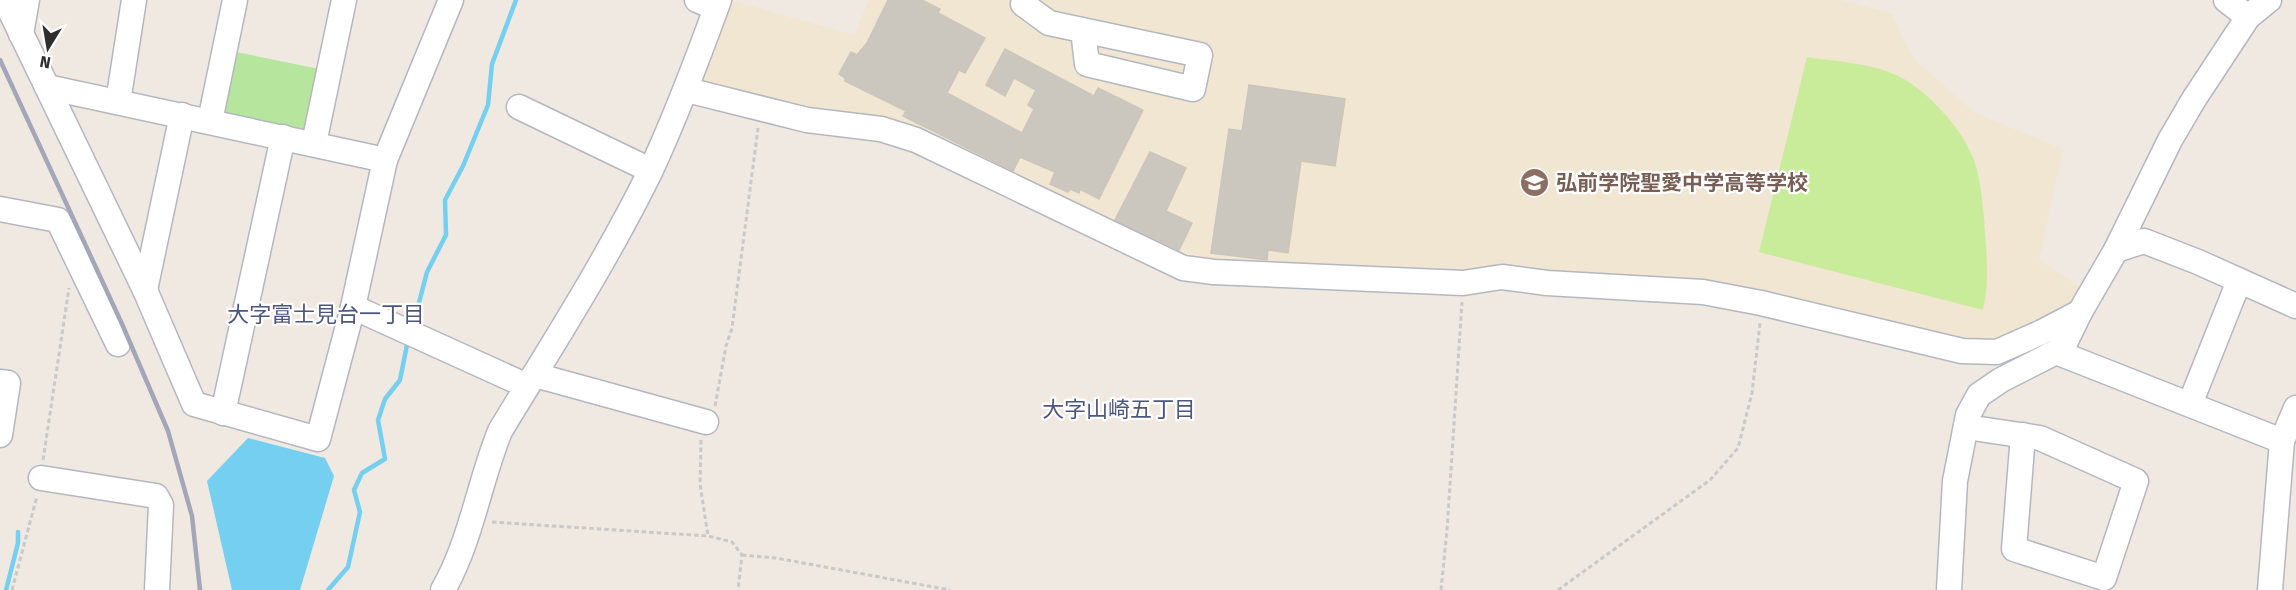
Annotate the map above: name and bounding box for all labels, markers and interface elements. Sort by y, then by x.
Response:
north arrow [18,18,78,78]
text: N [38,52,52,73]
school or university icon: 弘前学院聖愛中学高等学校 [1519,167,1551,199]
place label: 弘前学院聖愛中学高等学校 [1556,170,1808,196]
district label: 大字富士見台一丁目 [227,301,425,328]
district label: 大字山崎五丁目 [1042,396,1196,423]

